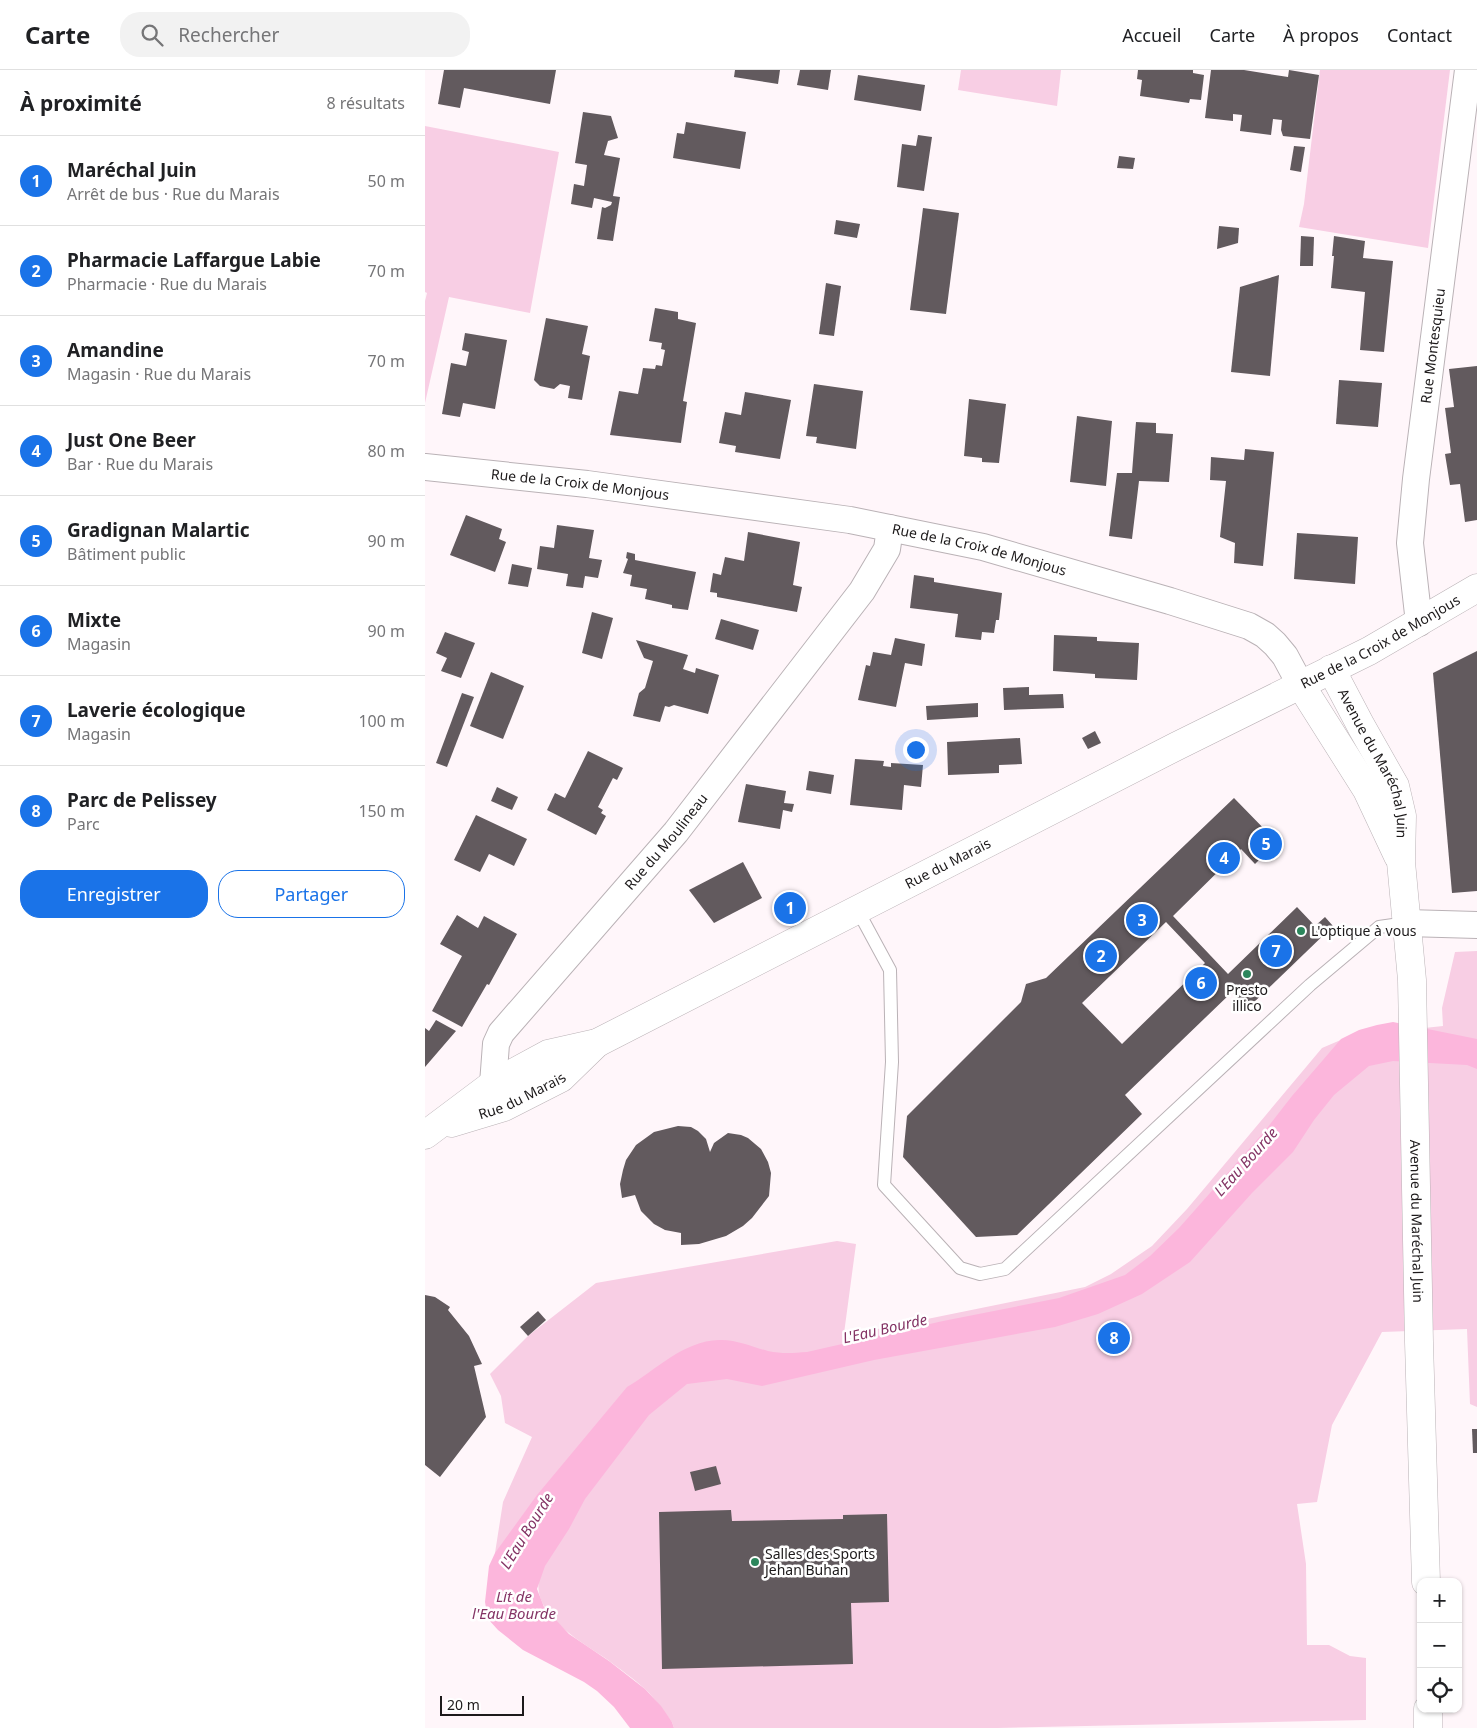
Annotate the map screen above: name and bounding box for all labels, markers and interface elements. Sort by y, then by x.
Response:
search box [120,12,470,57]
text: Carte [25,18,90,51]
icon: search [138,21,166,49]
text: Rechercher [178,22,279,48]
text: Accueil [1122,23,1182,47]
text: Carte [1210,23,1255,47]
text: À propos [1283,23,1359,47]
text: Contact [1387,23,1452,47]
text: À proximité [20,89,142,117]
text: 8 résultats [327,92,405,114]
text: Maréchal Juin [67,157,197,183]
text: 1 [31,170,41,192]
text: 50 m [368,170,405,192]
text: Arrêt de bus · Rue du Marais [67,183,280,205]
text: Pharmacie Laffargue Labie [67,247,321,273]
text: 2 [31,260,41,282]
text: 70 m [368,260,405,282]
text: Pharmacie · Rue du Marais [67,273,267,295]
street label: Rue Montesquieu [1416,287,1449,404]
text: Amandine [67,337,164,363]
text: 3 [31,350,41,372]
text: 70 m [368,350,405,372]
text: Magasin · Rue du Marais [67,363,251,385]
text: Just One Beer [67,427,196,453]
text: 4 [31,440,41,462]
text: 80 m [368,440,405,462]
text: Bar · Rue du Marais [67,453,213,475]
street label: Rue de la Croix de Monjous [490,464,671,504]
text: Gradignan Malartic [67,517,250,543]
street label: Rue de la Croix de Monjous [890,519,1069,580]
text: 5 [31,530,41,552]
text: 90 m [368,530,405,552]
text: Bâtiment public [67,543,186,565]
street label: Rue de la Croix de Monjous [1297,590,1464,692]
text: Mixte [67,607,121,633]
text: 6 [31,620,41,642]
text: 90 m [368,620,405,642]
text: Magasin [67,633,131,655]
street label: Avenue du Maréchal Juin [1334,685,1412,839]
text: Laverie écologique [67,697,246,723]
text: 7 [31,710,41,732]
text: 100 m [358,710,405,732]
text: Magasin [67,723,131,745]
your location [903,737,929,763]
text: Parc de Pelissey [67,787,217,813]
street label: Rue du Moulineau [620,789,711,894]
text: 8 [31,800,41,822]
text: 150 m [358,800,405,822]
text: Parc [67,813,100,835]
pin: 5 [1250,825,1282,863]
street label: Rue du Marais [901,833,994,893]
pin: 4 [1208,839,1240,877]
button: Enregistrer [20,870,208,918]
button: Partager [218,870,405,918]
pin: 1 [774,889,806,927]
pin: 3 [1126,901,1158,939]
place label: L'optique à vous [1311,921,1417,940]
marker: L'optique à vous [1295,925,1307,937]
pin: 7 [1260,932,1292,970]
pin: 2 [1085,937,1117,975]
pin: 6 [1185,964,1217,1002]
marker: Presto illico [1241,968,1253,980]
place label: Presto illico [1226,980,1268,1015]
street label: Rue du Marais [476,1068,570,1123]
water label: L'Eau Bourde [1209,1122,1282,1200]
street label: Avenue du Maréchal Juin [1406,1140,1428,1303]
water label: L'Eau Bourde [841,1308,929,1347]
pin: 8 [1098,1319,1130,1357]
water label: L'Eau Bourde [495,1488,558,1572]
place label: Salles des Sports Jehan Buhan [763,1544,875,1579]
marker: Salles des Sports Jehan Buhan [749,1556,761,1568]
map controls [1417,1578,1462,1713]
button: + [1417,1578,1462,1623]
water label: Lit de l'Eau Bourde [472,1586,556,1623]
button: − [1417,1623,1462,1668]
button: locate [1417,1668,1462,1713]
scale bar [440,1693,524,1716]
text: 20 m [447,1695,480,1714]

